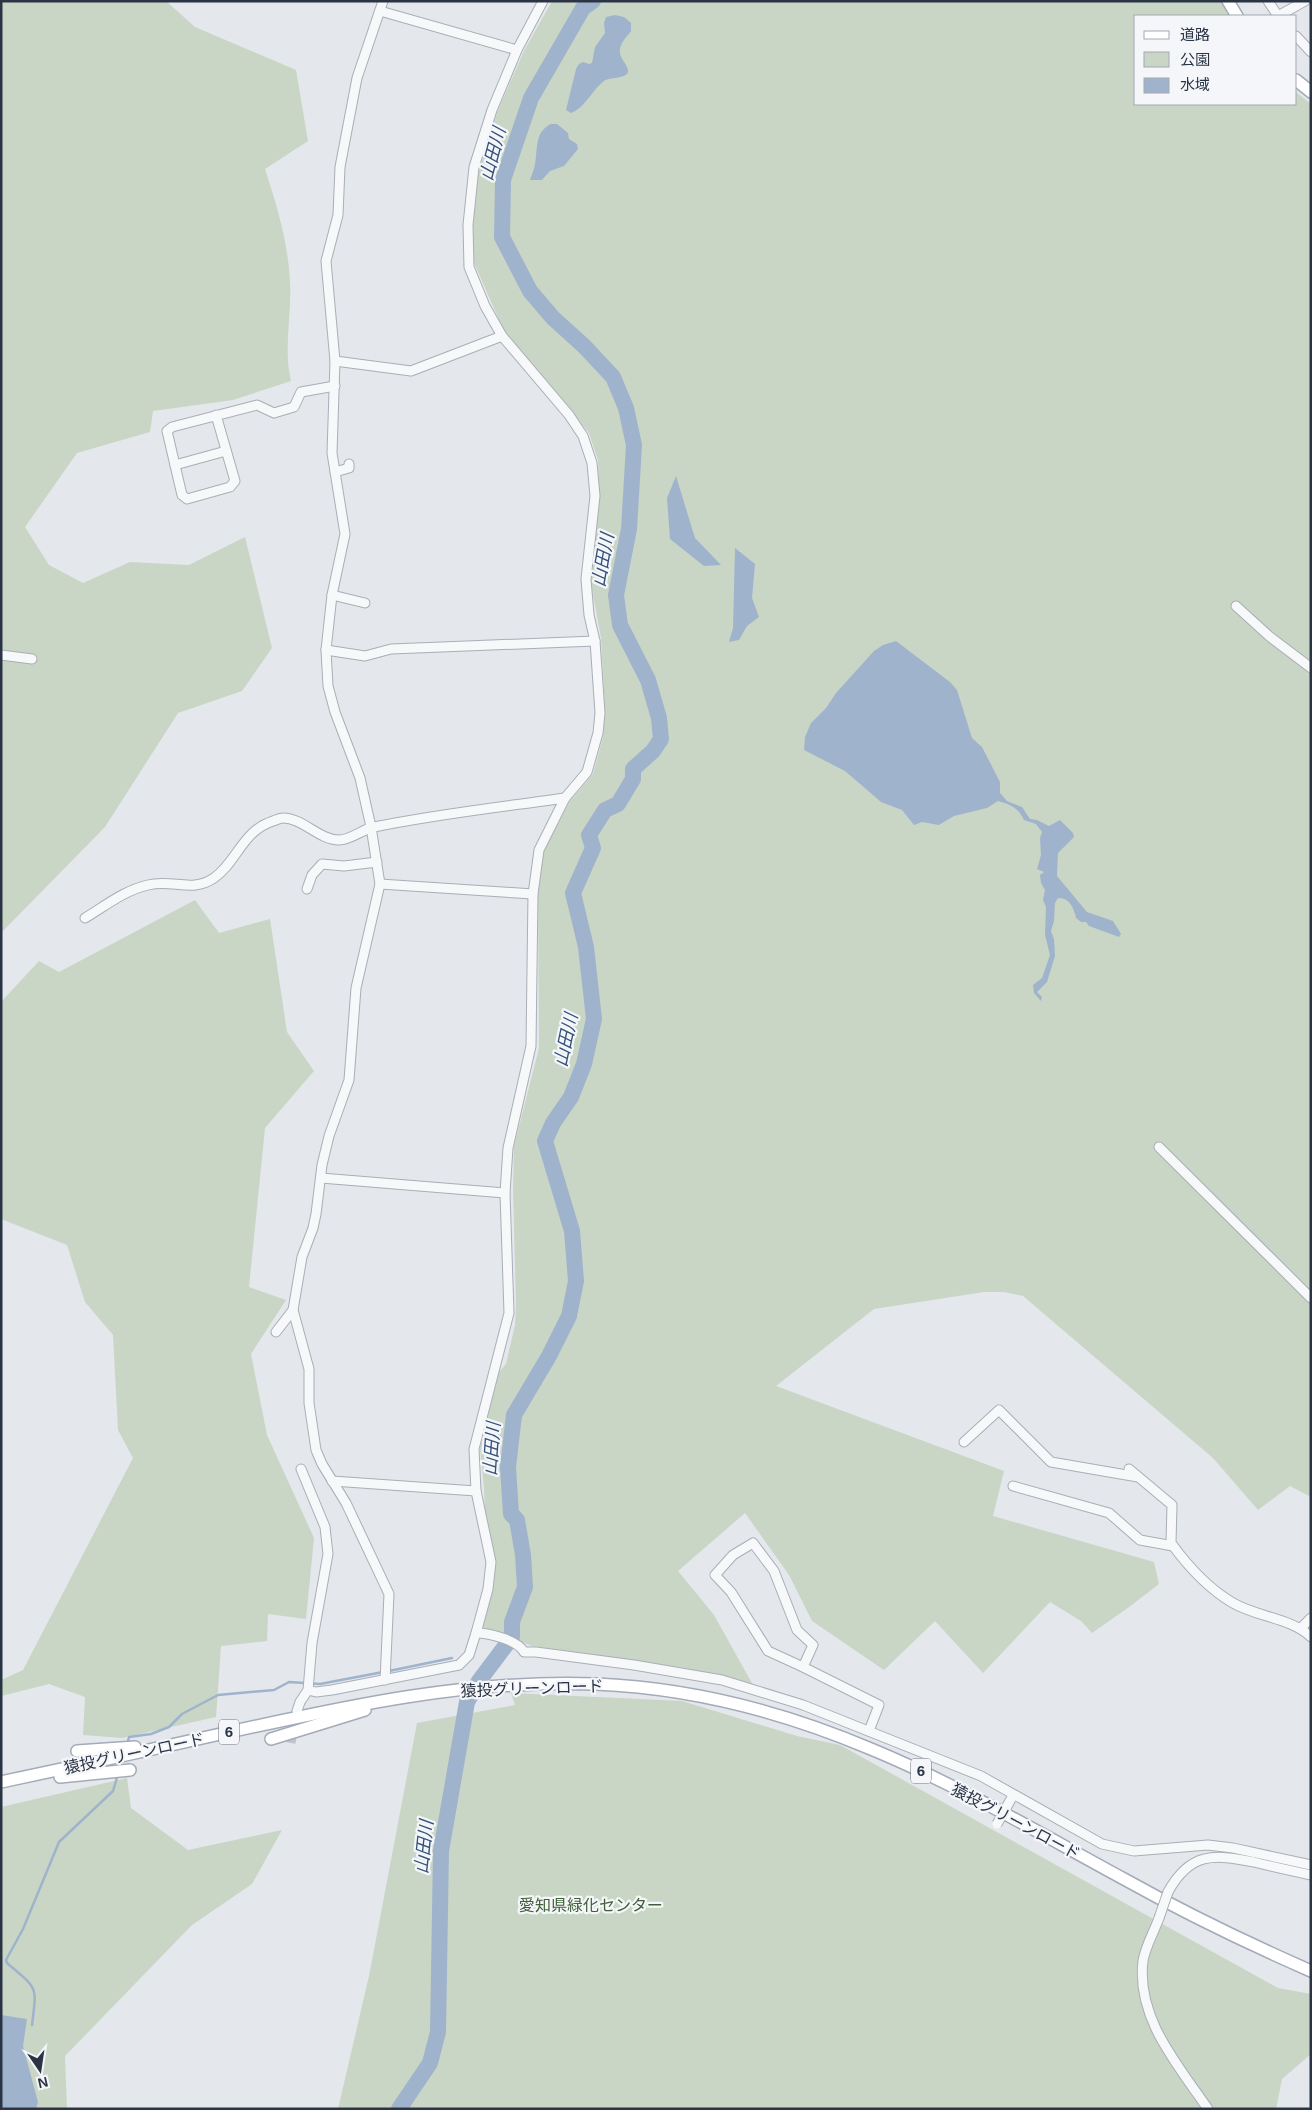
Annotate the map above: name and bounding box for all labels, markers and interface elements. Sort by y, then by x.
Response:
legend [1134,15,1297,105]
text: 道路 [1180,26,1210,43]
text: 公園 [1180,51,1210,68]
text: 水域 [1180,76,1210,93]
water label: 山田川 [476,123,510,183]
water label: 山田川 [588,530,618,588]
water label: 山田川 [551,1010,582,1068]
water label: 山田川 [480,1419,504,1477]
street label: 猿投グリーンロード [460,1678,604,1699]
road number: 6 [219,1720,239,1744]
street label: 猿投グリーンロード [62,1730,206,1777]
road number: 6 [911,1758,931,1784]
street label: 猿投グリーンロード [949,1780,1083,1863]
water label: 山田川 [411,1817,437,1875]
park label: 愛知県緑化センター [519,1897,663,1914]
north arrow [15,2045,65,2095]
text: N [36,2074,50,2092]

